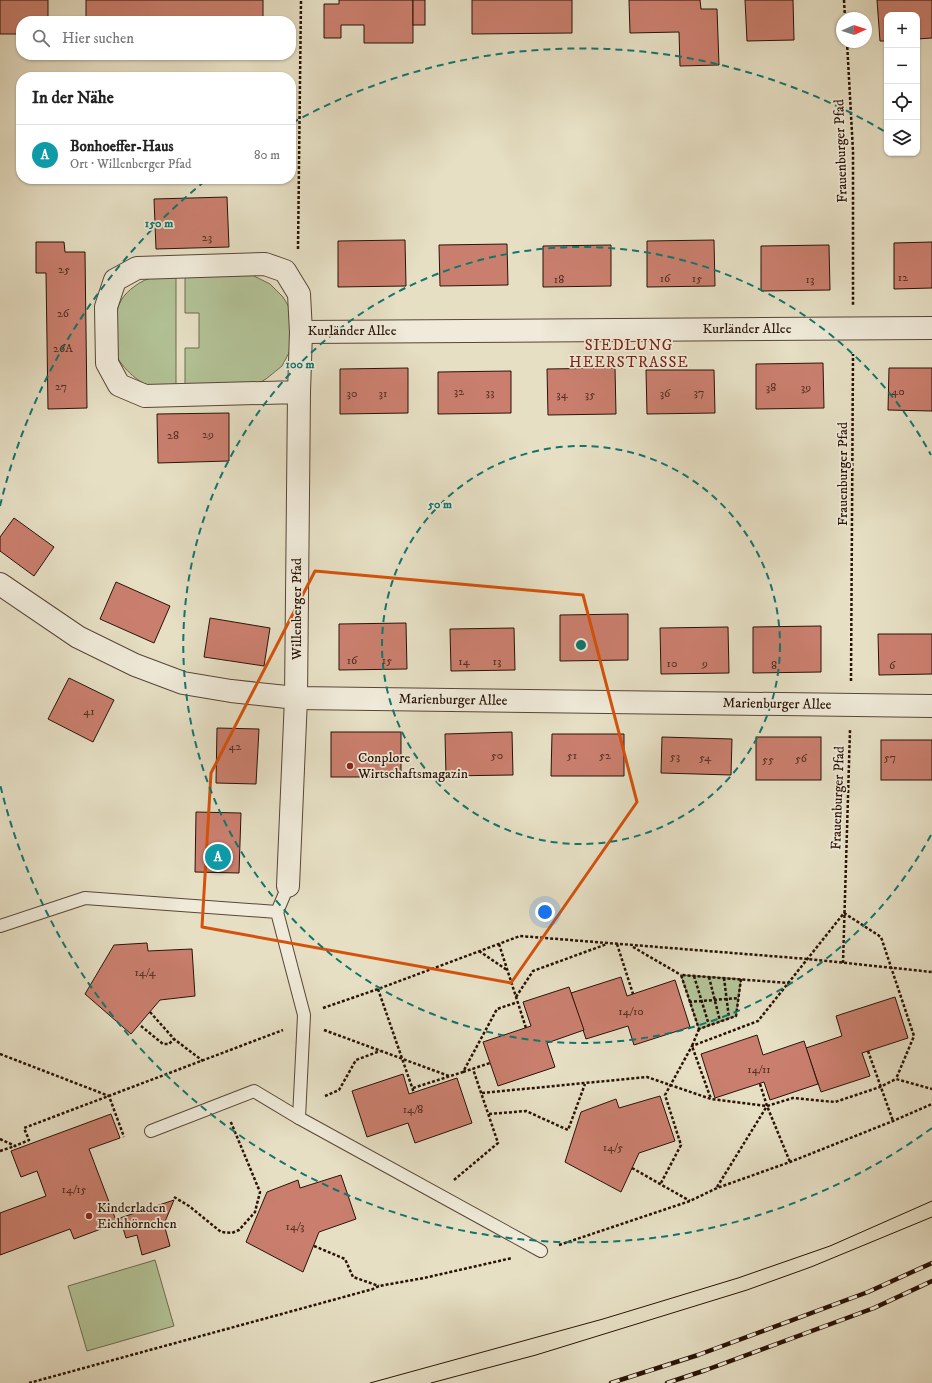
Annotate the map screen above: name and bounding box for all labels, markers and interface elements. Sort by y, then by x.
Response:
north arrow [836,12,872,48]
map controls [884,12,920,156]
button: + [884,12,920,48]
search box [16,16,296,60]
icon: search [30,27,52,49]
text: Hier suchen [62,29,134,48]
button: − [884,48,920,84]
button: locate [884,84,920,120]
text: In der Nähe [32,87,114,109]
street label: Frauenburger Pfad [830,99,852,203]
button: layers [884,120,920,156]
text: Bonhoeffer-Haus [70,137,173,156]
text: A [41,147,49,163]
text: 80 m [254,147,280,163]
text: Ort · Willenberger Pfad [70,156,191,172]
text: 150 m [145,216,173,231]
house number: 23 [202,230,212,245]
house number: 25 [58,262,70,277]
house number: 12 [898,270,908,285]
house number: 16 [660,271,671,286]
house number: 15 [692,271,702,286]
house number: 18 [554,272,564,287]
house number: 13 [806,272,814,287]
house number: 26 [57,306,70,321]
street label: Kurländer Allee [703,320,792,338]
street label: Kurländer Allee [308,322,397,340]
district label: SIEDLUNG HEERSTRASSE [569,336,689,372]
house number: 26A [53,341,73,356]
text: 100 m [286,357,314,372]
house number: 27 [55,379,67,394]
house number: 38 [766,380,776,395]
house number: 39 [801,380,811,395]
house number: 32 [454,384,464,399]
house number: 40 [891,384,905,399]
house number: 33 [486,385,494,400]
house number: 37 [694,385,704,400]
house number: 30 [347,386,357,401]
house number: 31 [379,386,387,401]
house number: 36 [660,386,671,401]
house number: 34 [556,387,569,402]
house number: 35 [585,387,595,402]
street label: Frauenburger Pfad [834,422,852,526]
house number: 29 [202,427,214,442]
house number: 28 [167,428,179,443]
text: 50 m [427,497,452,512]
street label: Willenberger Pfad [288,558,306,661]
centre of rings [574,638,588,652]
house number: 16 [347,653,358,668]
house number: 15 [382,653,392,668]
house number: 14 [458,654,471,669]
house number: 13 [493,654,501,669]
house number: 10 [667,656,677,671]
house number: 9 [701,656,708,671]
house number: 8 [771,658,777,673]
house number: 6 [889,658,896,673]
street label: Marienburger Allee [398,690,508,710]
street label: Marienburger Allee [722,694,832,714]
house number: 41 [83,704,95,719]
house number: 42 [229,739,242,754]
street label: Frauenburger Pfad [827,746,849,850]
house number: 50 [491,748,503,763]
house number: 51 [567,748,577,763]
house number: 52 [599,748,611,763]
place label: Conplore Wirtschaftsmagazin [357,749,469,783]
house number: 53 [670,749,680,764]
house number: 54 [699,750,712,765]
house number: 57 [884,750,896,765]
house number: 56 [795,751,808,766]
house number: 55 [762,752,774,767]
marker: Conplore Wirtschaftsmagazin [345,761,355,771]
pin: A [205,842,231,872]
your location [535,902,555,922]
house number: 14/4 [134,965,157,980]
house number: 14/10 [618,1004,644,1019]
house number: 14/11 [747,1062,771,1077]
house number: 14/8 [403,1102,423,1117]
house number: 14/5 [603,1140,623,1155]
house number: 14/15 [62,1182,86,1197]
place label: Kinderladen Eichhörnchen [97,1199,178,1233]
marker: Kinderladen Eichhörnchen [84,1211,94,1221]
house number: 14/3 [285,1219,305,1234]

